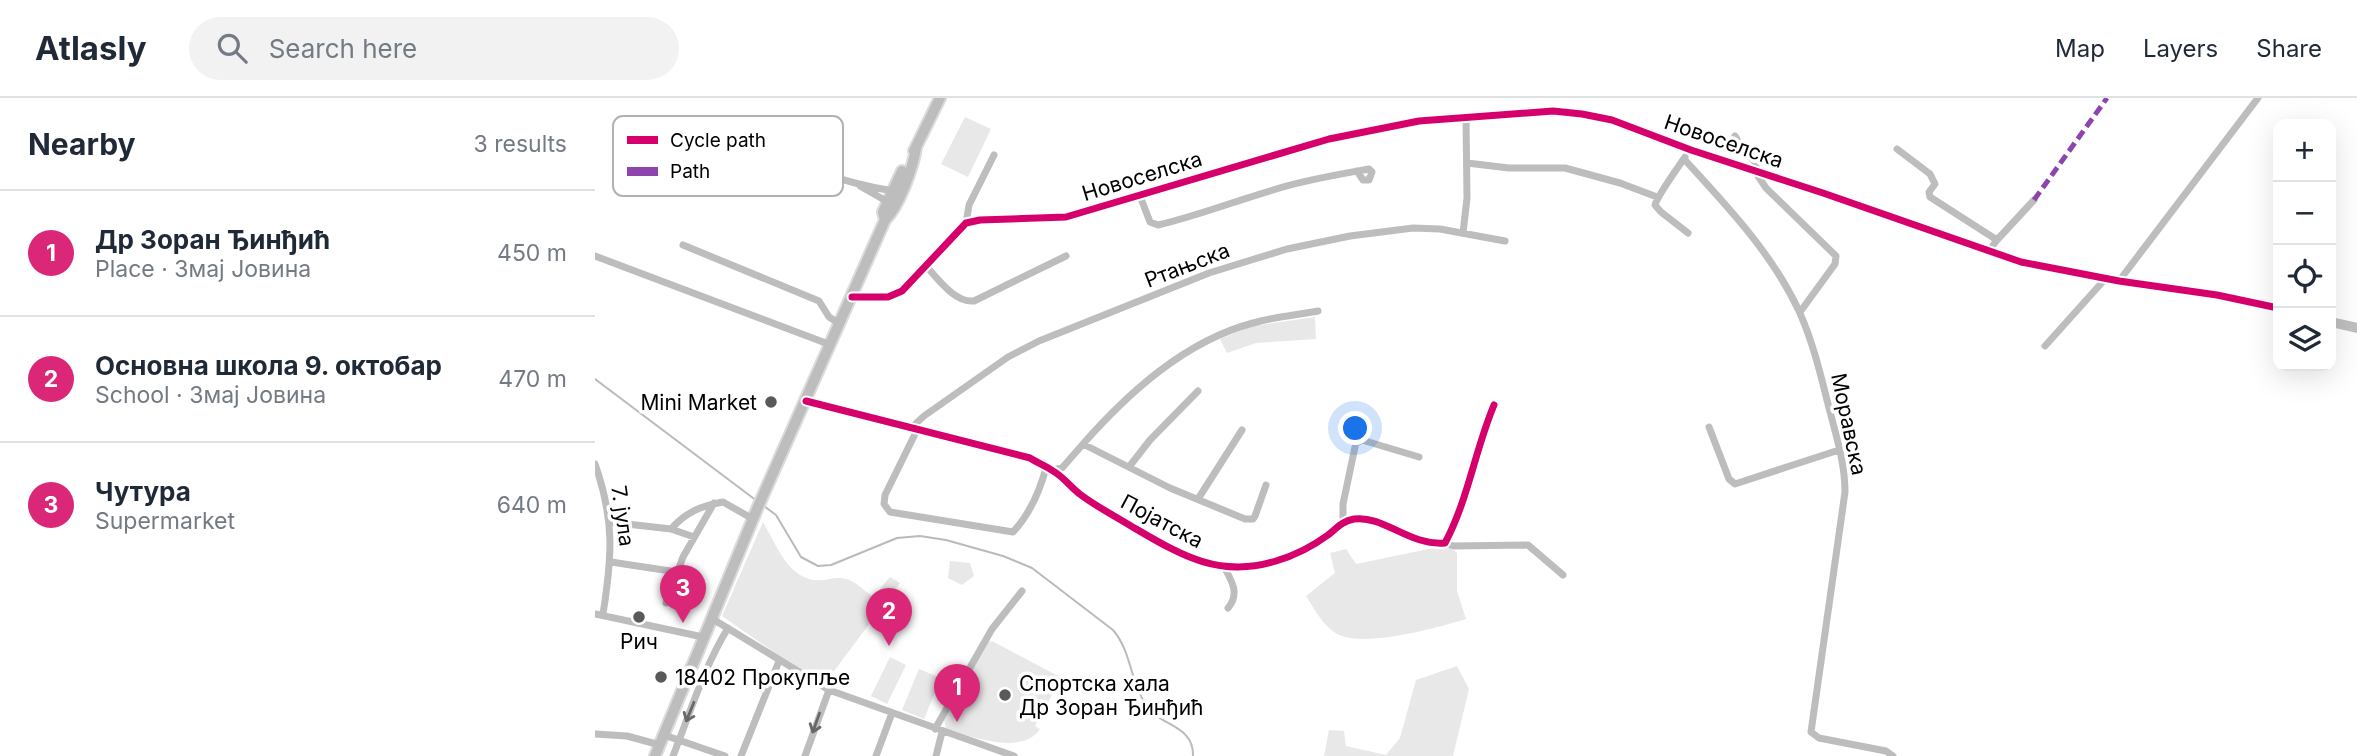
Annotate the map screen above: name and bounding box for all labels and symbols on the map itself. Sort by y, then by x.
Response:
street label: Новоселска [1661,109,1787,173]
legend [613,116,843,196]
text: Cycle path [670,129,766,152]
street label: Новоселска [1079,146,1205,206]
text: Path [670,160,710,183]
street label: Ртањска [1141,237,1233,293]
street label: Моравска [1826,371,1872,477]
place label: Mini Market [640,390,757,415]
marker: Mini Market [763,394,779,410]
your location [1338,411,1372,445]
street label: 7. јула [606,484,640,548]
street label: Појатска [1117,489,1207,553]
pin: 3 [660,565,706,623]
pin: 2 [866,588,912,646]
marker: Рич [631,609,647,625]
place label: Рич [620,629,658,654]
pin: 1 [934,664,980,722]
place label: 18402 Прокупље [675,665,850,690]
marker: 18402 Прокупље [653,669,669,685]
place label: Спортска хала Др Зоран Ђинђић [1019,671,1203,720]
marker: Спортска хала Др Зоран Ђинђић [997,687,1013,703]
one-way arrow [683,701,696,723]
one-way arrow [809,711,821,733]

